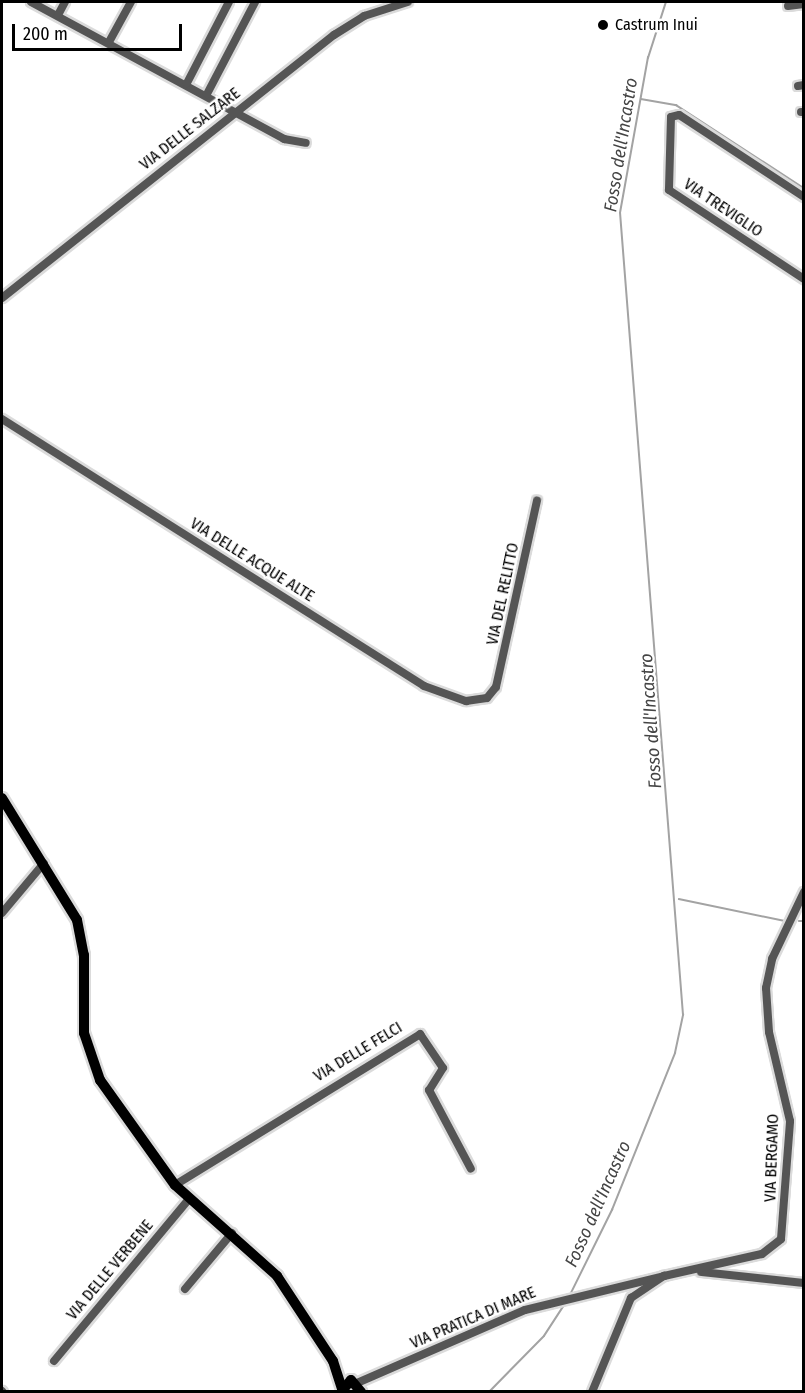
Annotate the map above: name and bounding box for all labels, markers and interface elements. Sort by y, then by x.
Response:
scale bar [15,12,184,50]
place label: Castrum Inui [615,15,698,35]
marker: Castrum Inui [596,18,610,32]
text: 200 m [23,23,68,45]
water label: Fosso dell'Incastro [600,76,642,214]
street label: VIA DELLE SALZARE [136,84,244,174]
street label: VIA TREVIGLIO [680,175,766,241]
street label: VIA DELLE ACQUE ALTE [186,514,318,606]
street label: VIA DEL RELITTO [483,541,523,647]
water label: Fosso dell'Incastro [635,653,667,789]
street label: VIA DELLE FELCI [310,1018,406,1086]
street label: VIA BERGAMO [761,1114,783,1202]
water label: Fosso dell'Incastro [561,1138,635,1270]
street label: VIA DELLE VERBENE [63,1216,157,1324]
street label: VIA PRATICA DI MARE [407,1283,539,1353]

